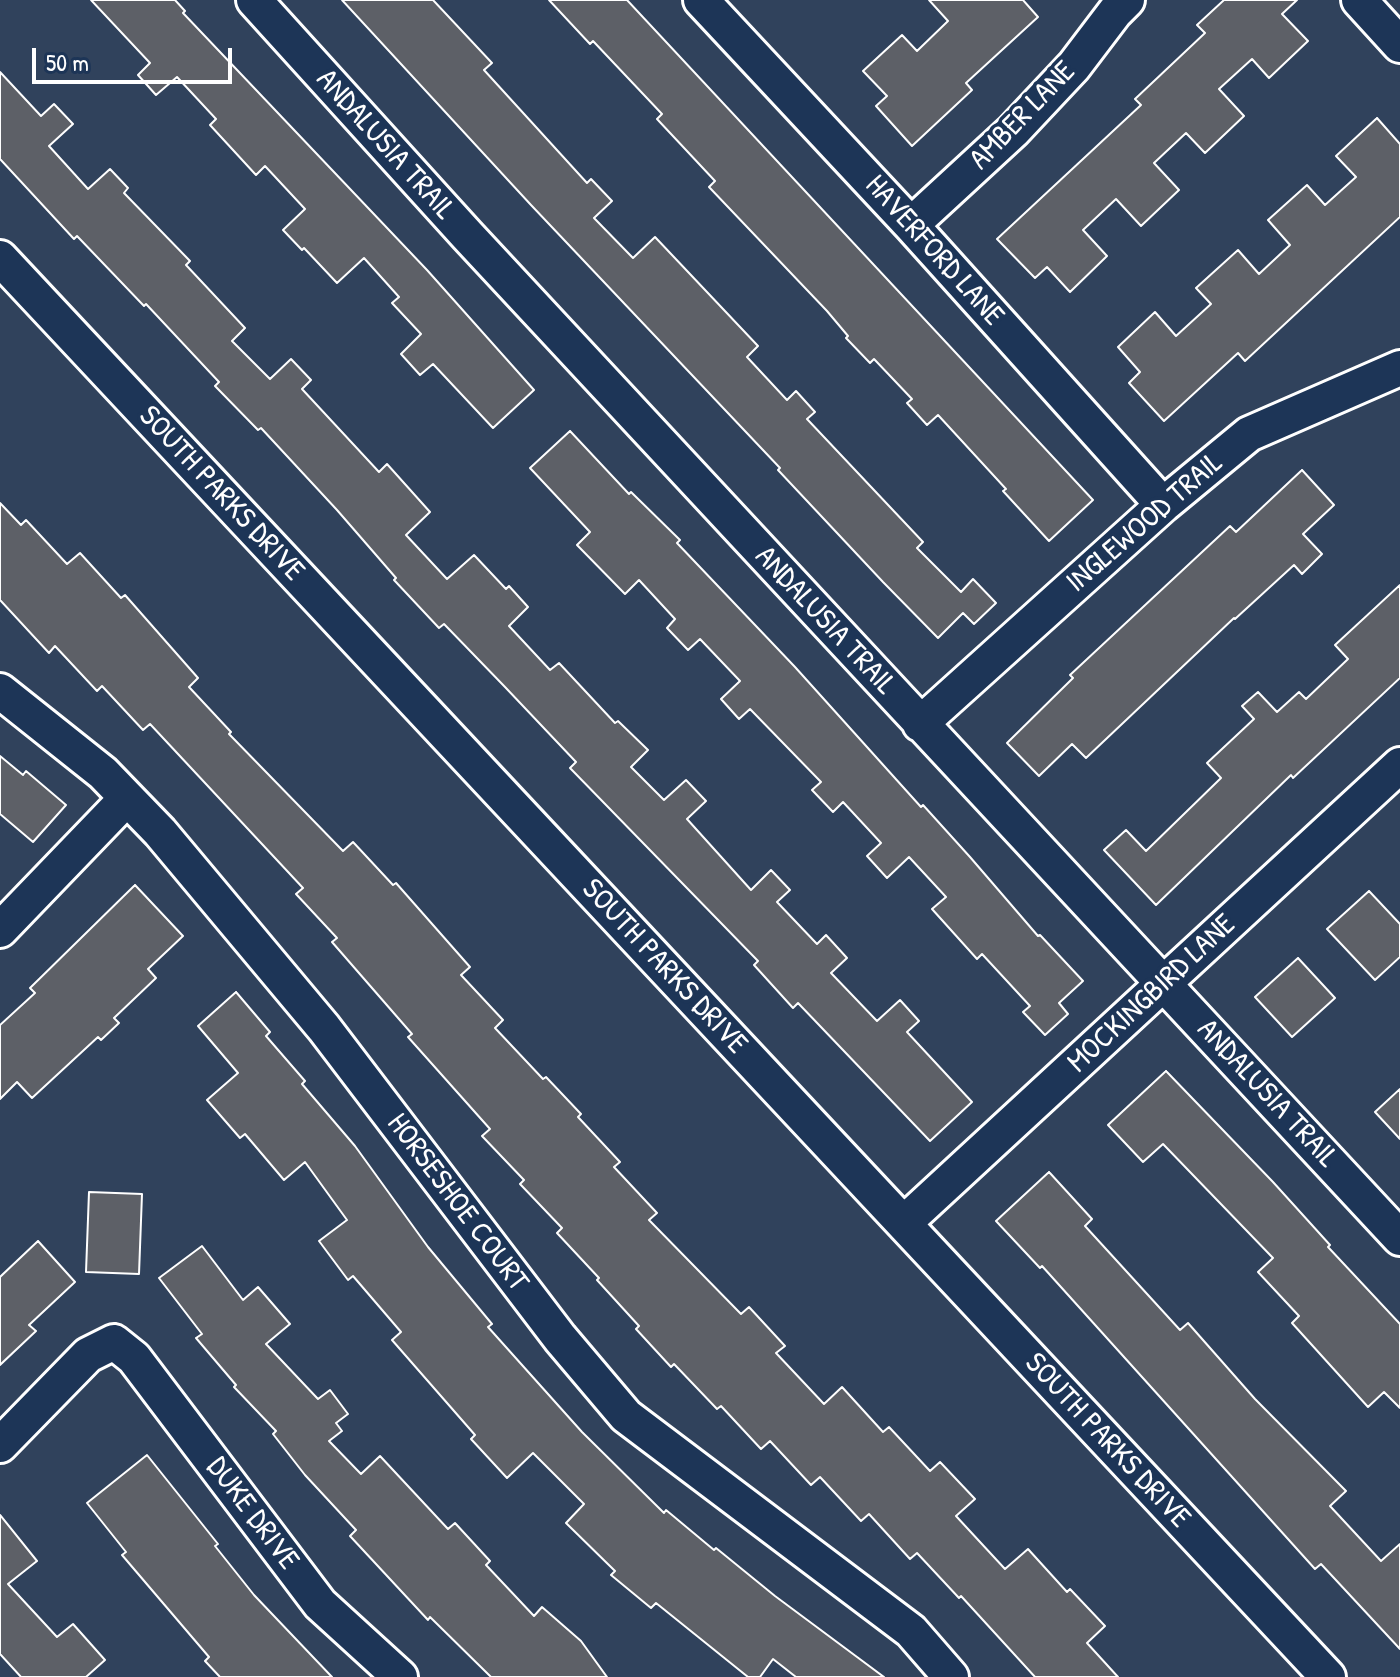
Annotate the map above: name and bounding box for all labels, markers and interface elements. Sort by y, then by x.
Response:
scale bar [36,32,236,82]
text: 50 m [46,46,89,78]
street label: AMBER LANE [963,54,1083,178]
street label: ANDALUSIA TRAIL [308,62,462,228]
street label: HAVERFORD LANE [857,168,1011,334]
street label: SOUTH PARKS DRIVE [131,399,311,589]
street label: INGLEWOOD TRAIL [1059,445,1231,601]
street label: ANDALUSIA TRAIL [747,539,903,703]
street label: SOUTH PARKS DRIVE [574,872,754,1062]
street label: MOCKINGBIRD LANE [1061,907,1243,1081]
street label: ANDALUSIA TRAIL [1189,1012,1345,1176]
street label: HORSESHOE COURT [378,1107,536,1299]
street label: SOUTH PARKS DRIVE [1017,1346,1197,1536]
street label: DUKE DRIVE [198,1451,306,1577]

